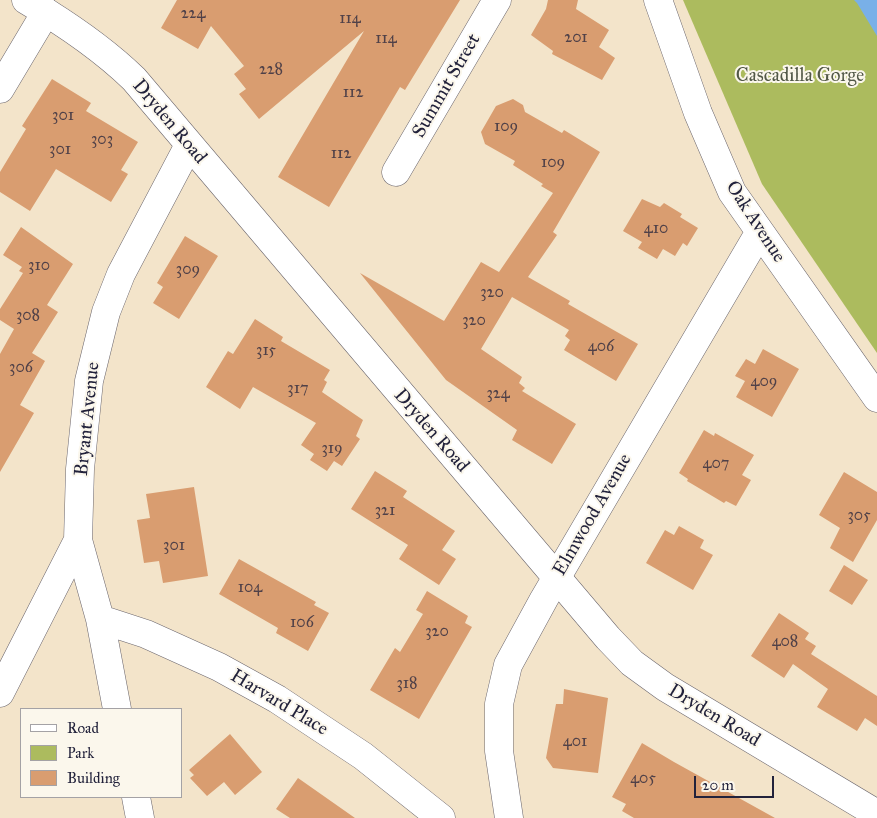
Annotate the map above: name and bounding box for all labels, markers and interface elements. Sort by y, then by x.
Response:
house number: 224 [181,4,205,24]
house number: 114 [339,9,361,29]
house number: 201 [564,28,588,48]
house number: 114 [375,29,397,49]
street label: Summit Street [408,30,486,142]
house number: 228 [259,60,283,80]
park label: Cascadilla Gorge [736,65,864,87]
street label: Dryden Road [127,75,211,169]
house number: 112 [343,83,363,103]
house number: 301 [52,106,74,126]
house number: 109 [494,117,518,137]
house number: 303 [91,130,113,150]
house number: 301 [49,140,71,160]
house number: 112 [331,144,351,164]
house number: 109 [541,153,565,173]
street label: Oak Avenue [720,177,790,267]
house number: 410 [644,219,668,239]
house number: 310 [28,256,50,276]
house number: 309 [176,260,200,280]
house number: 320 [480,283,504,303]
house number: 308 [16,306,40,326]
house number: 320 [462,311,486,331]
house number: 406 [588,337,614,357]
house number: 315 [256,341,276,361]
house number: 306 [9,358,33,378]
street label: Bryant Avenue [71,361,105,477]
house number: 409 [751,372,777,392]
house number: 317 [287,379,309,399]
house number: 324 [486,384,510,404]
street label: Dryden Road [389,385,473,477]
house number: 319 [321,439,343,459]
street label: Elmwood Avenue [549,450,637,580]
house number: 407 [703,454,729,474]
house number: 321 [375,501,395,521]
house number: 305 [847,506,871,526]
house number: 301 [163,536,185,556]
house number: 104 [238,578,262,598]
house number: 106 [290,613,314,633]
house number: 320 [425,622,449,642]
house number: 408 [772,632,798,652]
street label: Harvard Place [226,665,332,741]
house number: 318 [396,674,418,694]
street label: Dryden Road [664,680,764,752]
legend [20,708,182,798]
text: Road [67,719,99,737]
house number: 401 [563,732,587,752]
text: Park [67,744,94,762]
scale bar [697,766,777,798]
text: Building [67,769,120,787]
house number: 405 [630,769,656,789]
text: 20 m [702,776,734,794]

